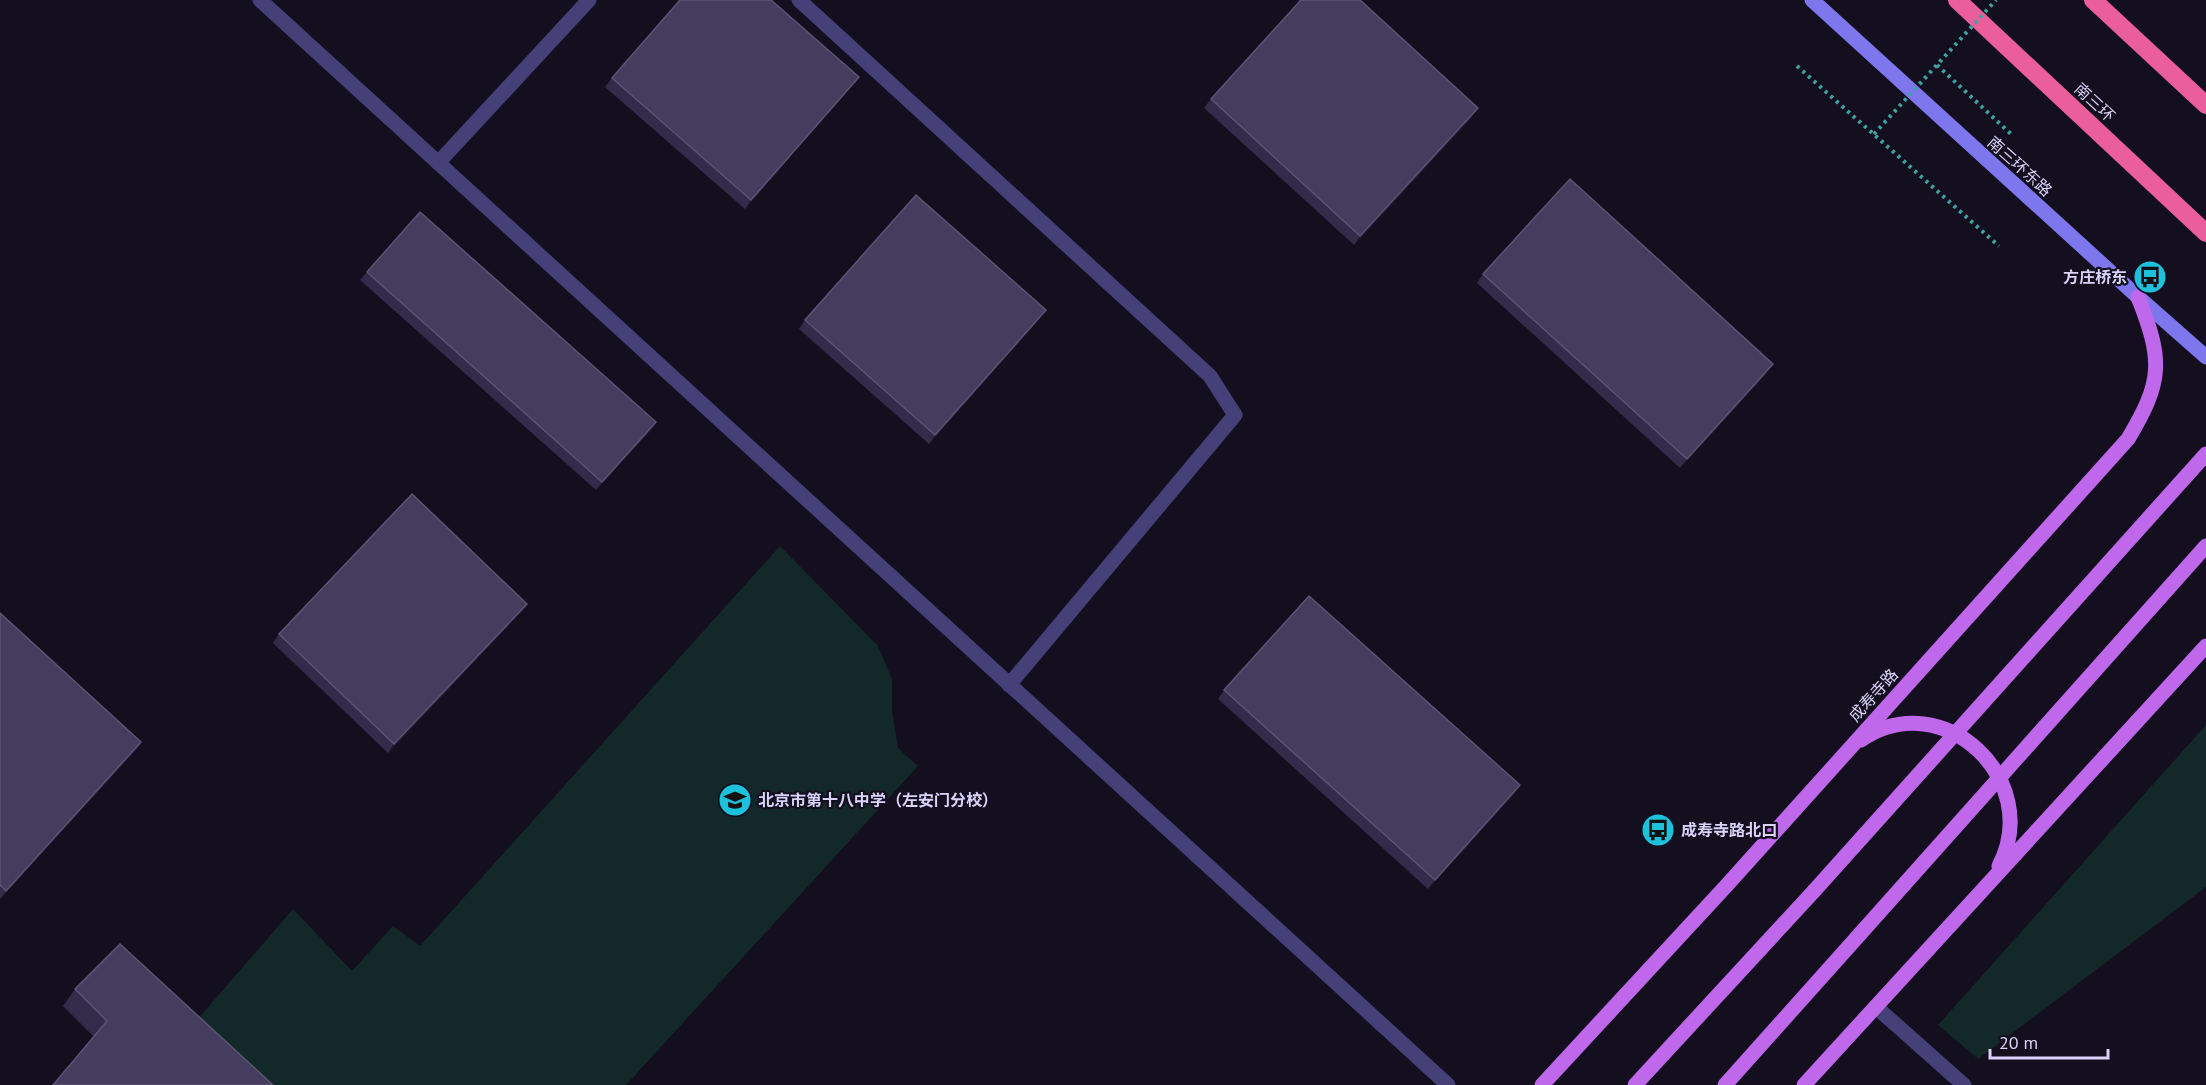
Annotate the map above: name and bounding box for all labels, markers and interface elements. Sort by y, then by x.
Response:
street label: 南三环 [2071,78,2119,126]
street label: 南三环东路 [1984,132,2056,200]
bus stop icon: 方庄桥东 [2132,259,2168,295]
place label: 方庄桥东 [2063,267,2127,287]
street label: 成寿寺路 [1844,665,1902,725]
school or university icon: 北京市第十八中学（左安门分校） [717,782,753,818]
place label: 北京市第十八中学（左安门分校） [758,790,998,810]
bus stop icon: 成寿寺路北口 [1640,812,1676,848]
place label: 成寿寺路北口 [1681,820,1777,840]
scale bar [1990,1022,2108,1060]
text: 20 m [1999,1031,2038,1054]

